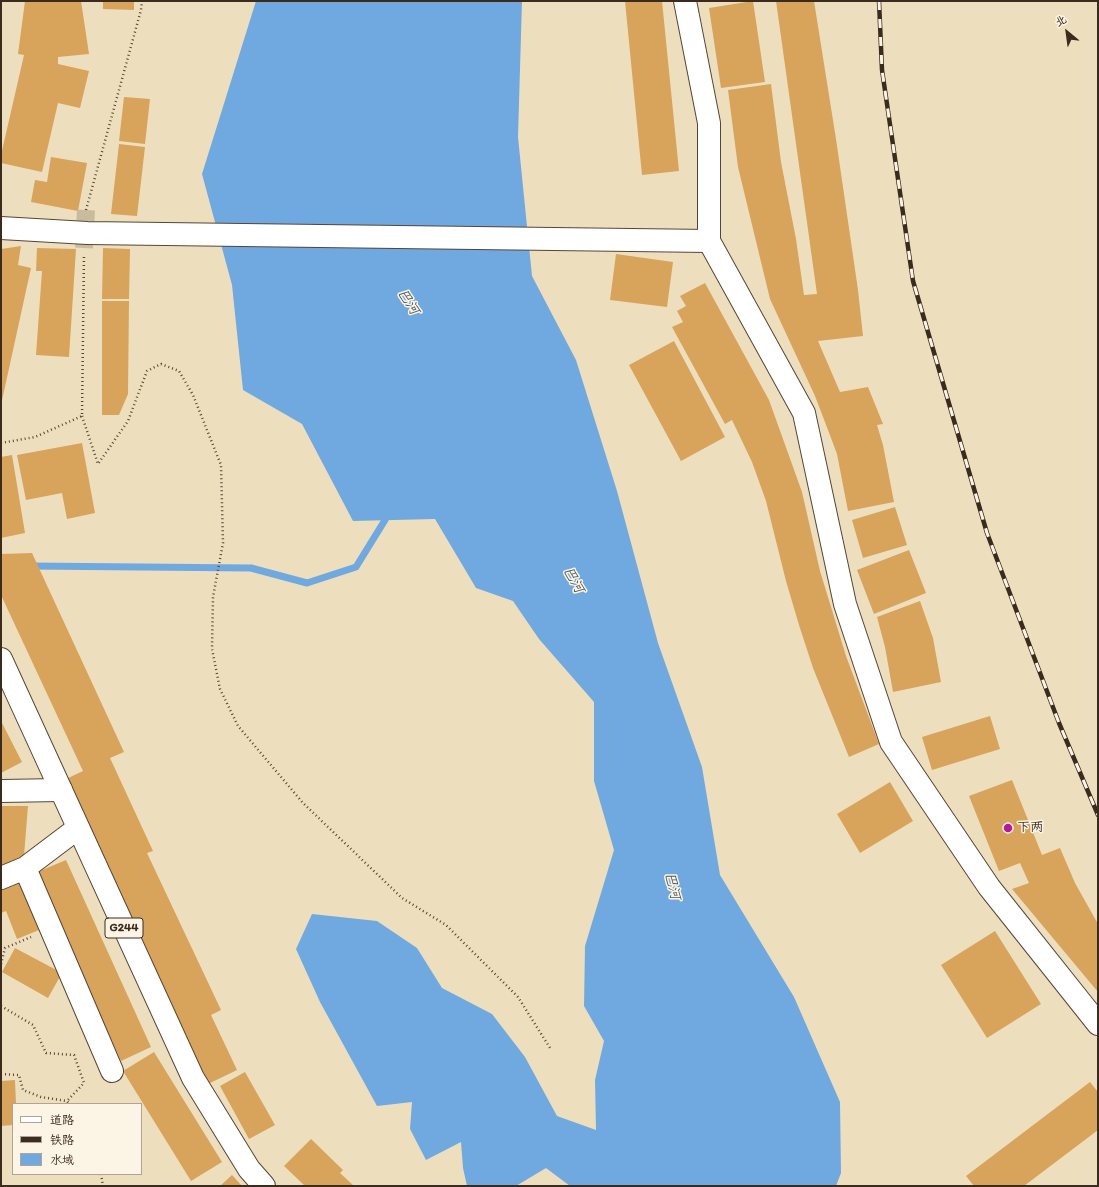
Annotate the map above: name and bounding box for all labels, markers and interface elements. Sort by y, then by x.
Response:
north arrow [1047,12,1087,52]
text: 北 [1053,13,1069,29]
water label: 巴河 [393,286,423,318]
water label: 巴河 [559,564,587,596]
place label: 下两 [1017,820,1043,836]
marker: 下两 [1002,822,1014,834]
water label: 巴河 [660,870,684,902]
road number: G244 [105,918,143,938]
legend [12,1103,142,1175]
text: 道路 [50,1113,74,1127]
text: 铁路 [50,1133,74,1147]
text: 水域 [50,1153,74,1167]

